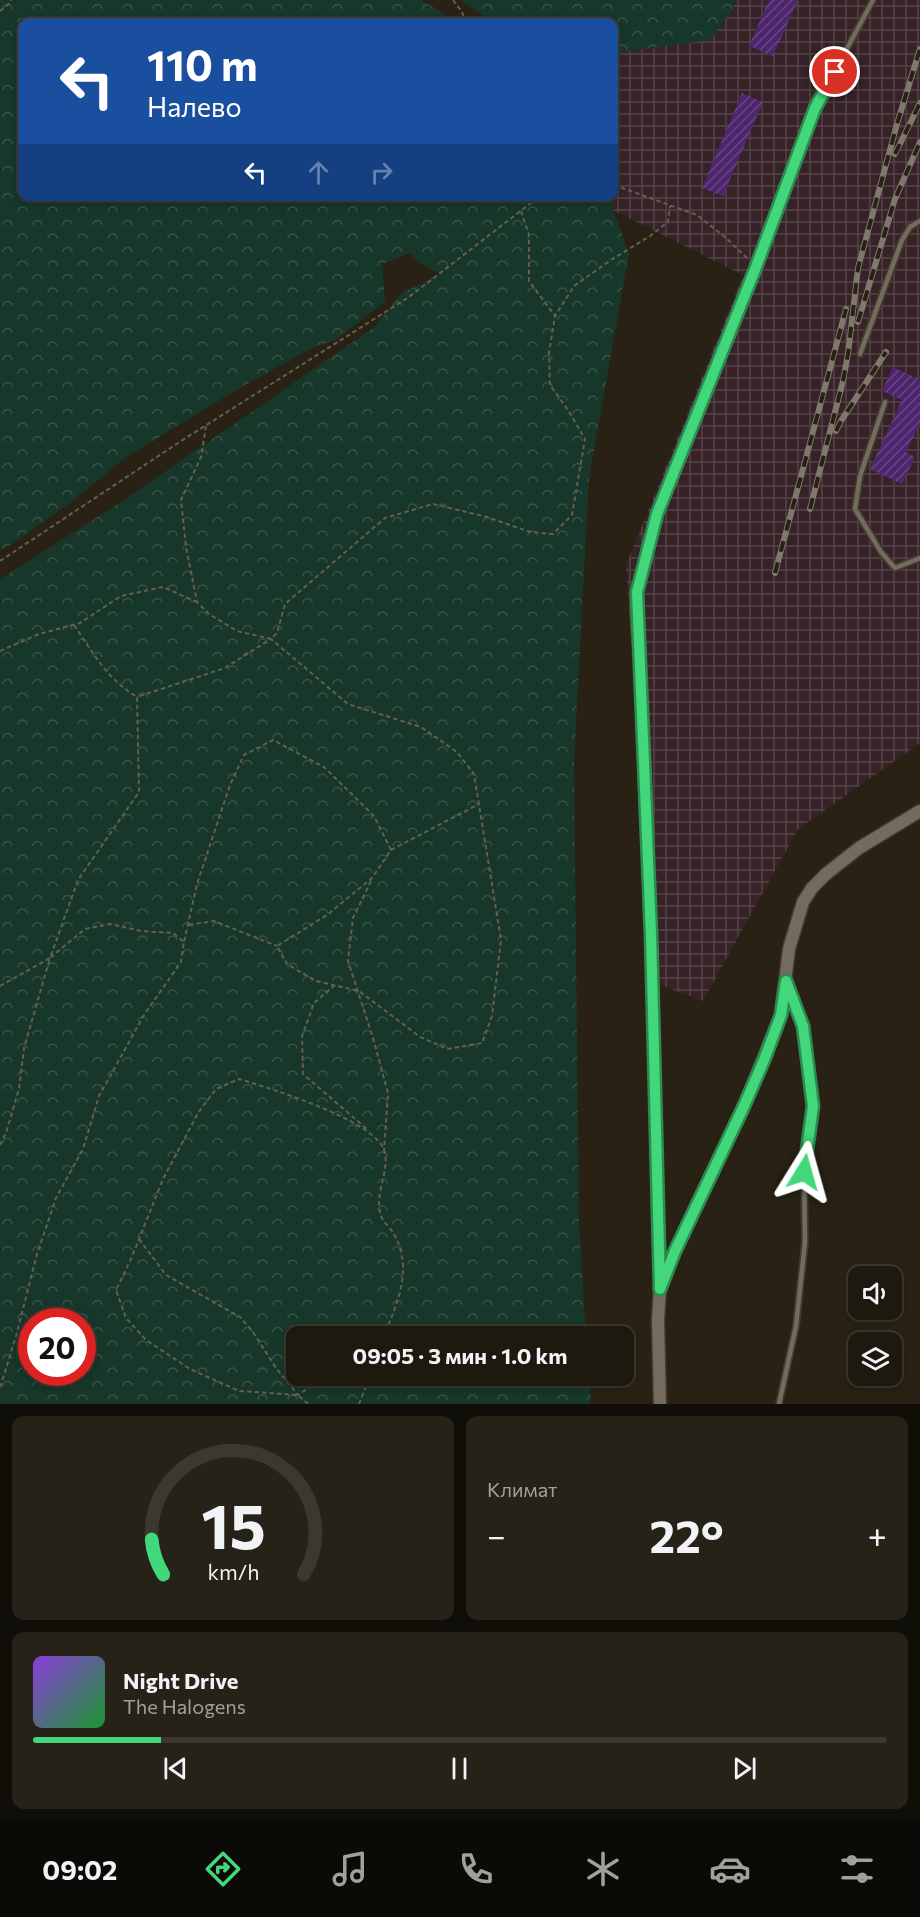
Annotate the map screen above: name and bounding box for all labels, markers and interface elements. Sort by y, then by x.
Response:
text: 110 m [147,38,258,90]
icon: left [48,42,126,120]
pin [809,46,860,97]
icon: arrive [818,55,851,88]
text: Налево [147,90,242,123]
icon: left [239,156,272,189]
icon: ahead [302,156,335,189]
icon: right [365,156,398,189]
position arrow [772,1140,836,1204]
map controls [848,1266,902,1386]
button: sound [848,1266,902,1320]
speed limit sign: 20 [18,1308,96,1386]
button: layers [848,1332,902,1386]
text: 09:05 · 3 мин · 1.0 km [353,1342,567,1369]
text: Климат [487,1477,557,1501]
text: 15 [201,1486,265,1562]
text: 22° [650,1507,724,1562]
text: − [487,1514,506,1555]
text: + [868,1514,887,1555]
text: km/h [207,1558,259,1584]
text: Night Drive [123,1667,238,1694]
text: The Halogens [123,1694,246,1718]
icon: previous [159,1752,192,1785]
icon: pause [443,1752,476,1785]
icon: next [728,1752,761,1785]
icon: directions [202,1848,244,1890]
icon: music [329,1848,371,1890]
icon: phone [455,1848,497,1890]
icon: climate [582,1848,624,1890]
icon: car [709,1848,751,1890]
icon: filters [836,1848,878,1890]
text: 09:02 [42,1853,117,1886]

